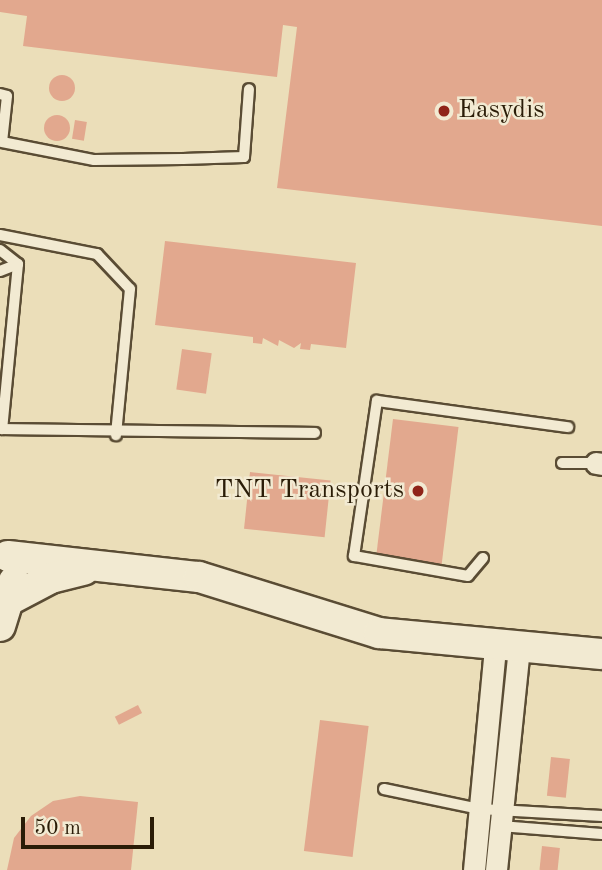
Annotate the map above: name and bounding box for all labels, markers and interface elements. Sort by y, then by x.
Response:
place label: Easydis [458,95,544,127]
marker: Easydis [436,103,452,119]
place label: TNT Transports [215,475,404,507]
marker: TNT Transports [410,483,426,499]
scale bar [24,804,158,848]
text: 50 m [34,818,81,839]

